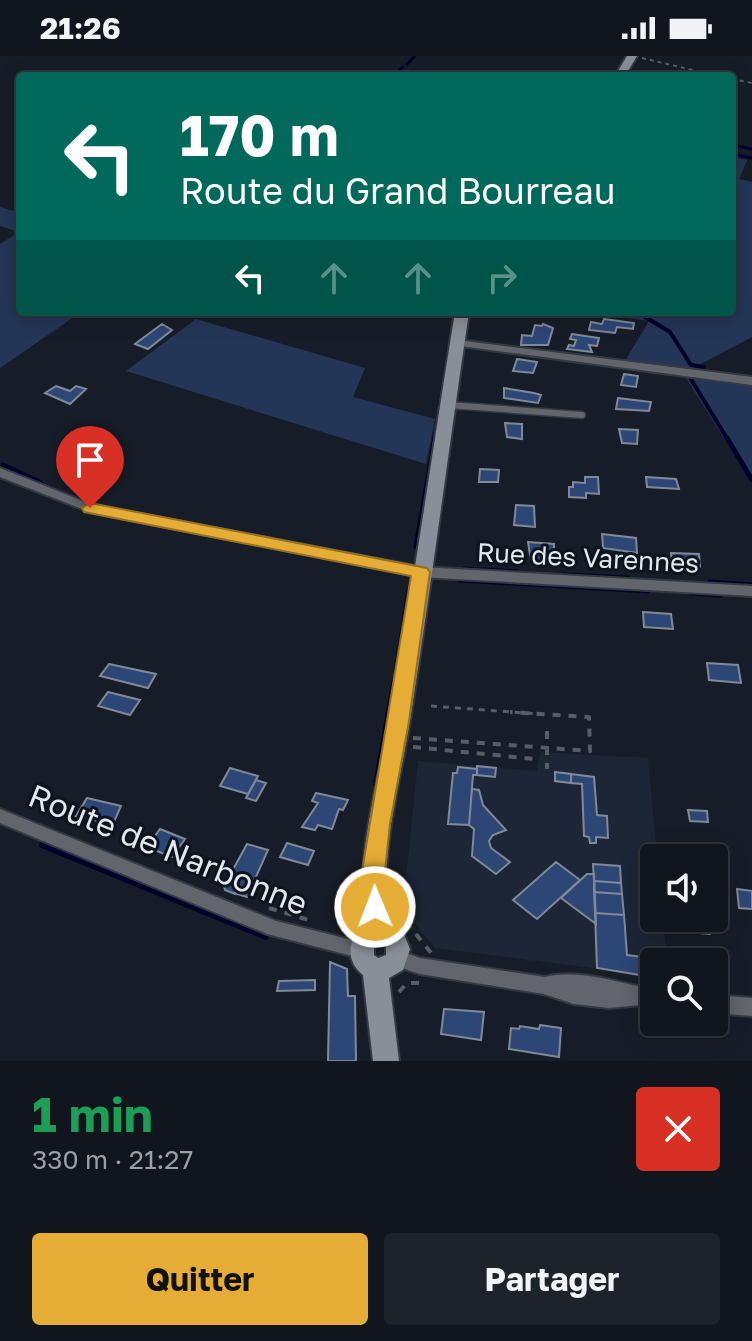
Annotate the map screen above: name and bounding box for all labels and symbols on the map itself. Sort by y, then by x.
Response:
pin [56,426,124,508]
street label: Rue des Varennes [476,536,700,579]
street label: Route de Narbonne [23,776,313,922]
position arrow [333,865,417,949]

